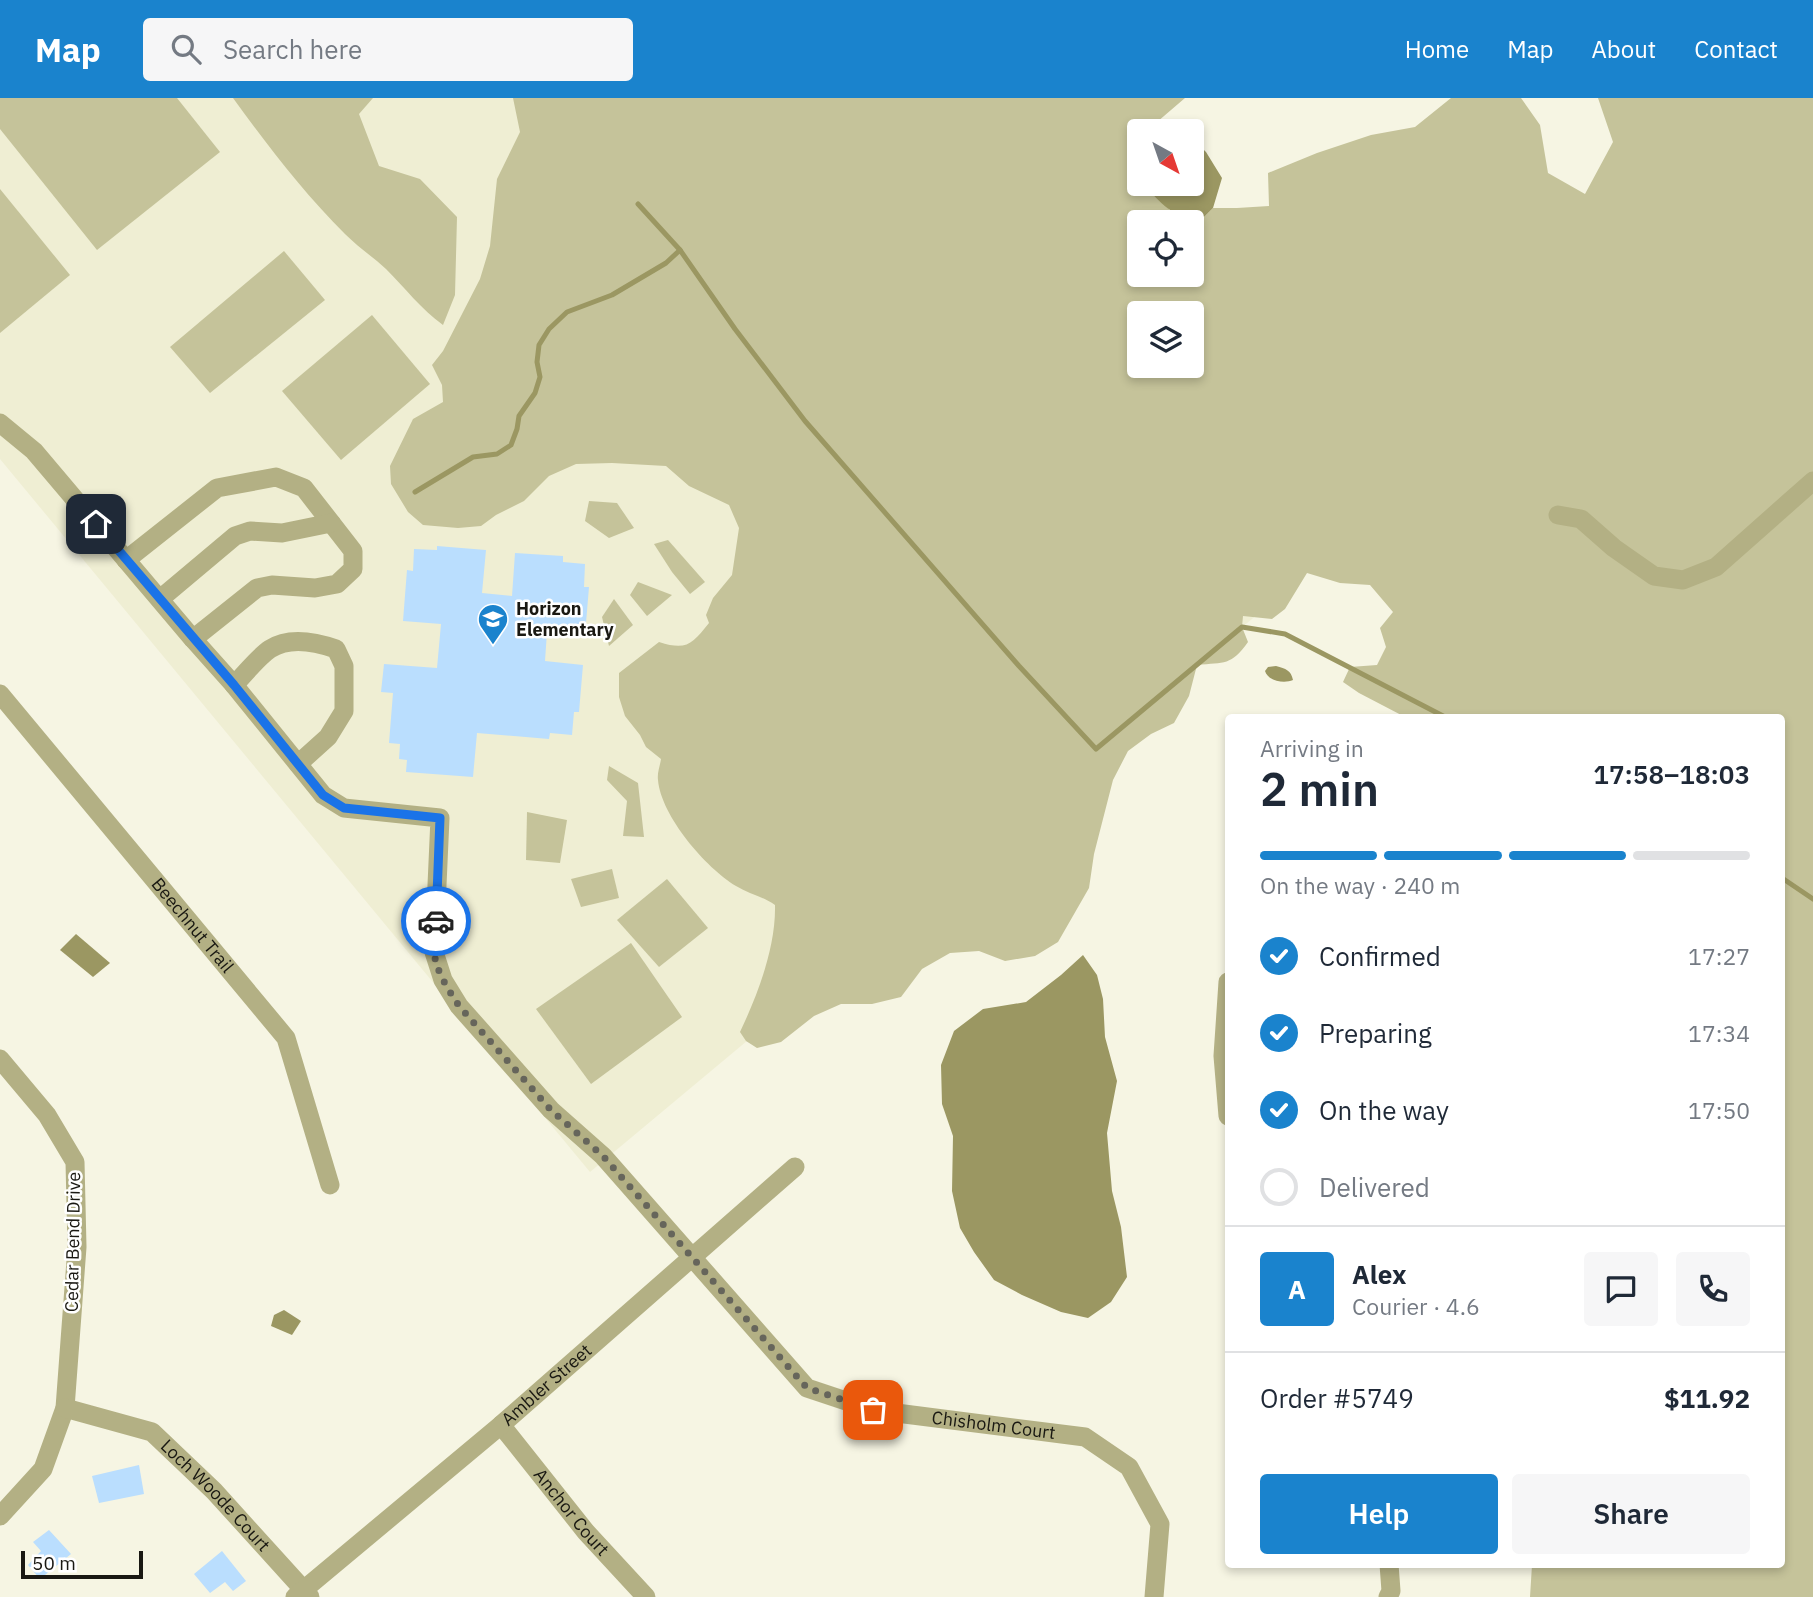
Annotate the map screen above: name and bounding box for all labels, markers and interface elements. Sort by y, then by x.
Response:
search box [143,18,633,81]
text: Map [35,28,101,71]
icon: search [167,30,205,68]
text: Search here [223,32,362,66]
text: Home [1405,33,1469,65]
text: Map [1507,33,1553,65]
text: About [1591,33,1656,65]
text: Contact [1694,33,1778,65]
north arrow [1127,119,1204,196]
map controls [1127,119,1204,378]
button: locate [1127,210,1204,287]
button: layers [1127,301,1204,378]
pin [66,494,126,554]
icon: home [77,505,115,543]
place label: Horizon Elementary [516,597,614,641]
school or university icon: Horizon Elementary [476,602,510,646]
text: Arriving in [1260,733,1364,763]
text: 17:58–18:03 [1593,757,1750,791]
text: 2 min [1260,759,1379,819]
text: On the way · 240 m [1260,870,1460,900]
street label: Beechnut Trail [147,873,239,978]
courier [401,886,471,956]
icon: car [417,902,455,940]
icon: check [1260,937,1298,975]
text: Confirmed [1319,939,1441,973]
text: 17:27 [1688,941,1750,971]
icon: check [1260,1014,1298,1052]
text: Preparing [1319,1016,1432,1050]
text: 17:34 [1688,1018,1750,1048]
icon: check [1260,1091,1298,1129]
text: On the way [1319,1093,1449,1127]
text: 17:50 [1688,1095,1750,1125]
text: Delivered [1319,1170,1430,1204]
street label: Cedar Bend Drive [60,1172,85,1312]
button: chat [1584,1252,1658,1326]
button: phone [1676,1252,1750,1326]
text: Alex [1352,1257,1406,1291]
text: A [1288,1272,1306,1306]
text: Courier · 4.6 [1352,1291,1480,1321]
street label: Ambler Street [496,1339,596,1430]
pin [843,1380,903,1440]
text: Order #5749 [1260,1381,1414,1415]
text: $11.92 [1664,1381,1750,1415]
icon: bag [854,1391,892,1429]
street label: Chisholm Court [930,1406,1057,1444]
street label: Loch Woode Court [156,1434,275,1556]
street label: Anchor Court [529,1464,614,1560]
button: Help [1260,1474,1498,1554]
button: Share [1512,1474,1750,1554]
scale bar [21,1548,144,1580]
text: 50 m [32,1551,76,1575]

